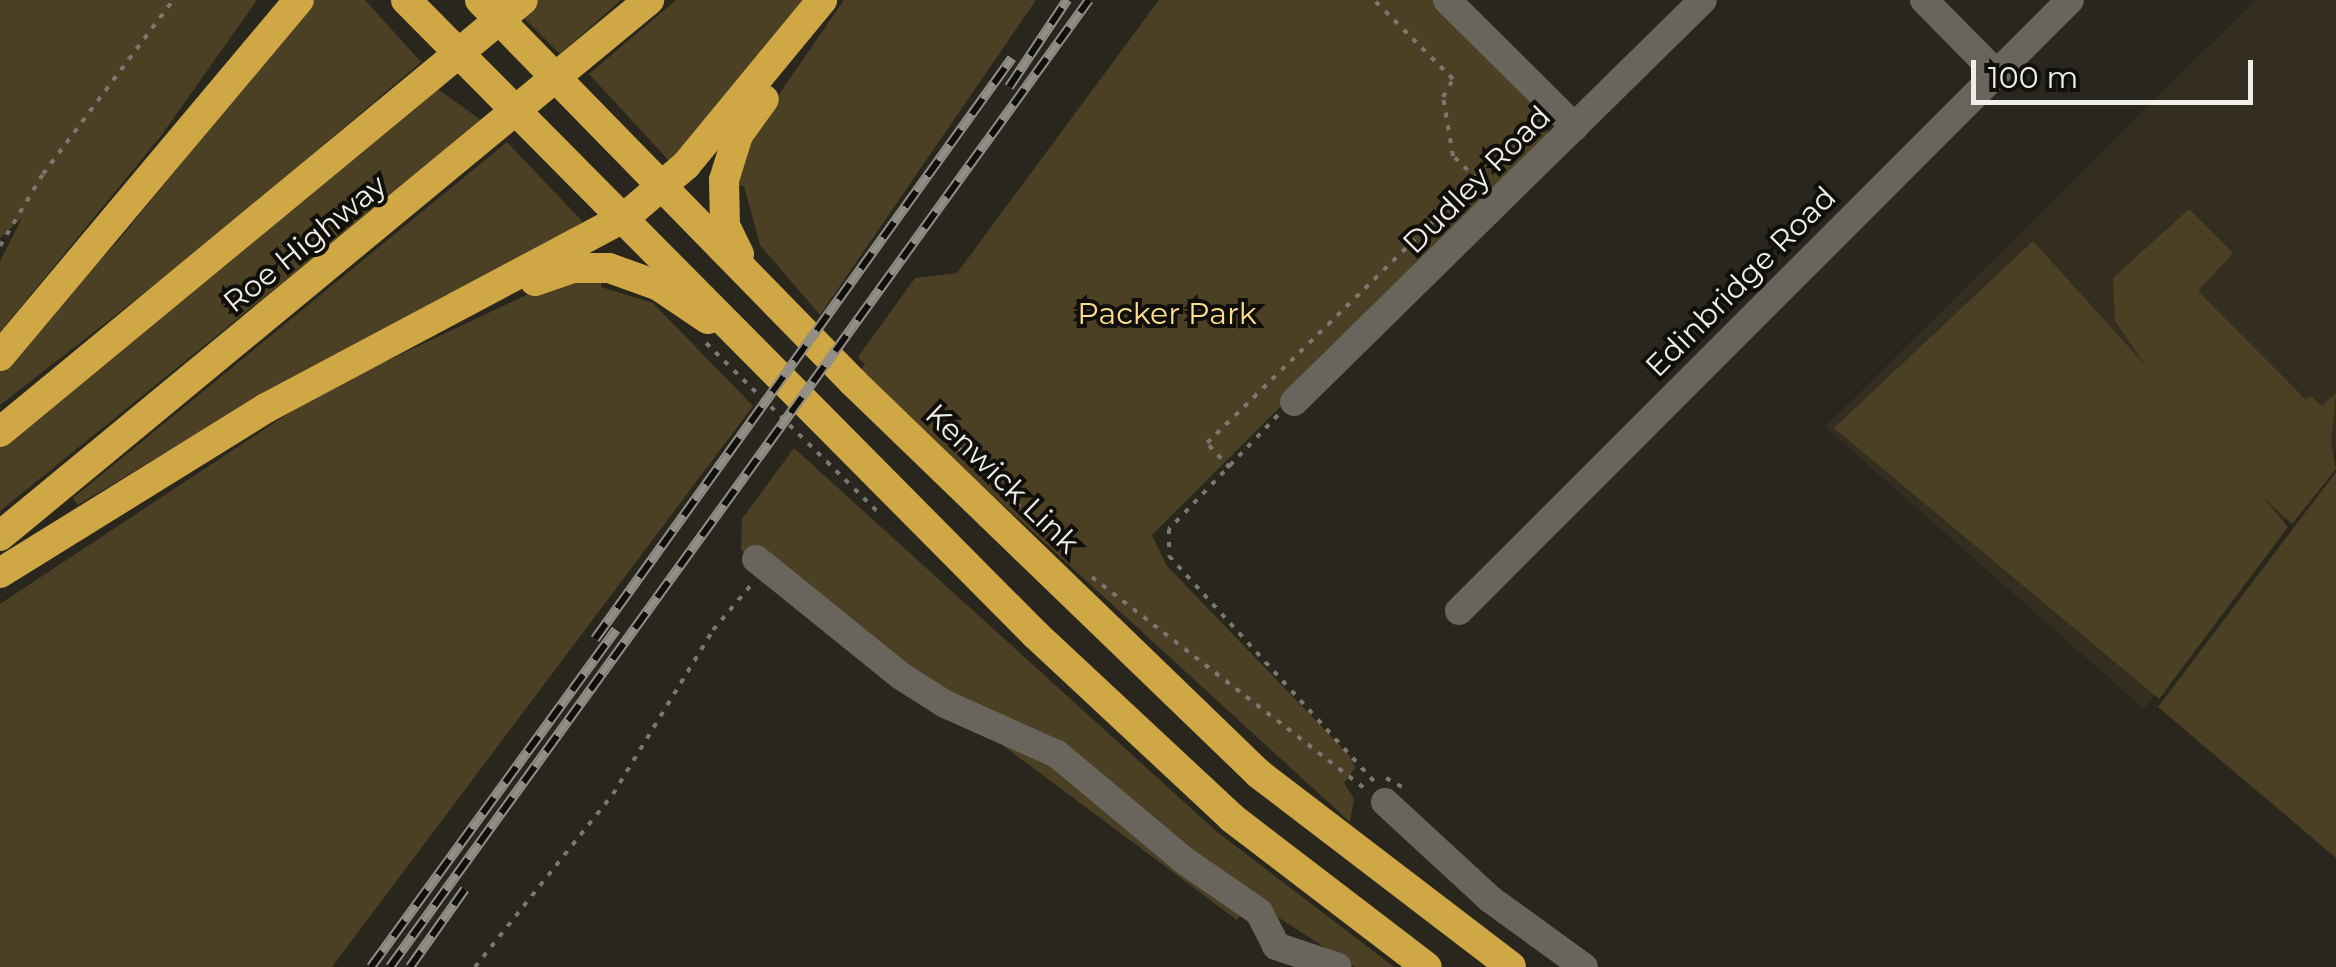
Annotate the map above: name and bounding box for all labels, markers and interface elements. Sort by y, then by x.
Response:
scale bar [1976,40,2258,102]
text: 100 m [1988,59,2078,96]
street label: Dudley Road [1396,99,1558,261]
street label: Roe Highway [216,168,394,320]
street label: Edinbridge Road [1638,179,1844,385]
park label: Packer Park [1077,296,1257,332]
street label: Kenwick Link [918,397,1086,561]

